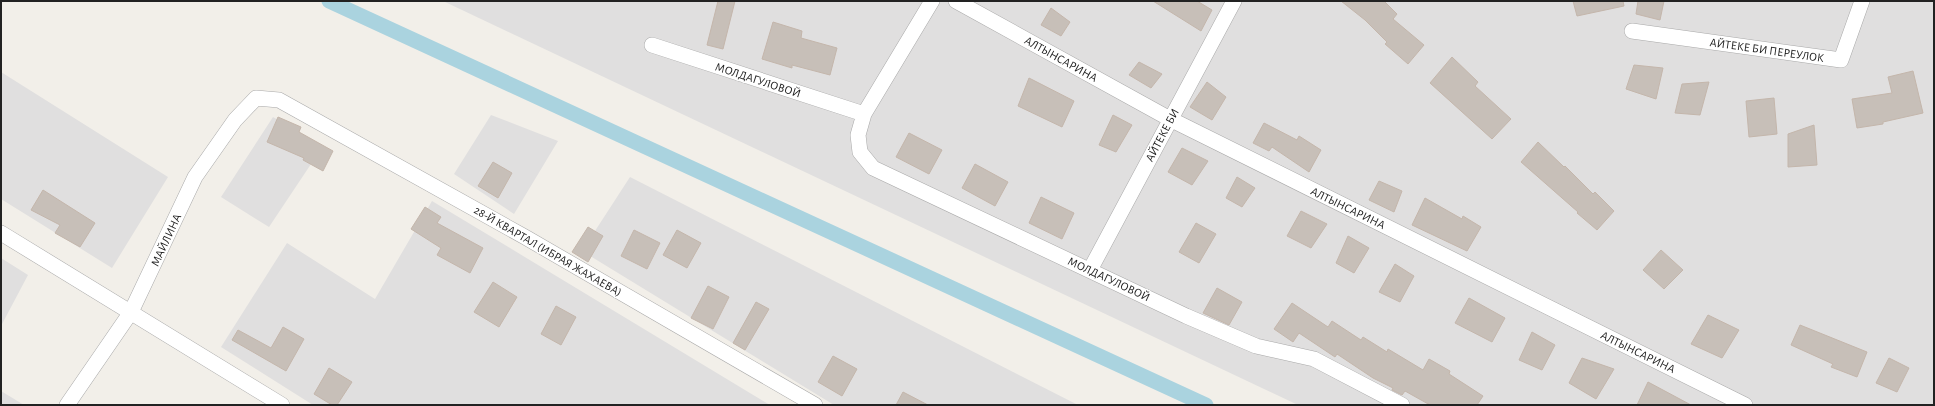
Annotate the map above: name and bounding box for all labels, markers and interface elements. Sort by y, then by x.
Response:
street label: АЛТЫНСАРИНА [1023,34,1099,84]
street label: АЙТЕКЕ БИ ПЕРЕУЛОК [1709,35,1825,64]
street label: МОЛДАГУЛОВОЙ [714,60,803,100]
street label: АЙТЕКЕ БИ [1142,106,1181,163]
street label: АЛТЫНСАРИНА [1309,185,1387,231]
street label: 28-Й КВАРТАЛ (ИБРАЯ ЖАХАЕВА) [472,203,624,298]
street label: МАЙЛИНА [148,211,183,268]
street label: МОЛДАГУЛОВОЙ [1066,254,1152,303]
street label: АЛТЫНСАРИНА [1599,329,1677,375]

